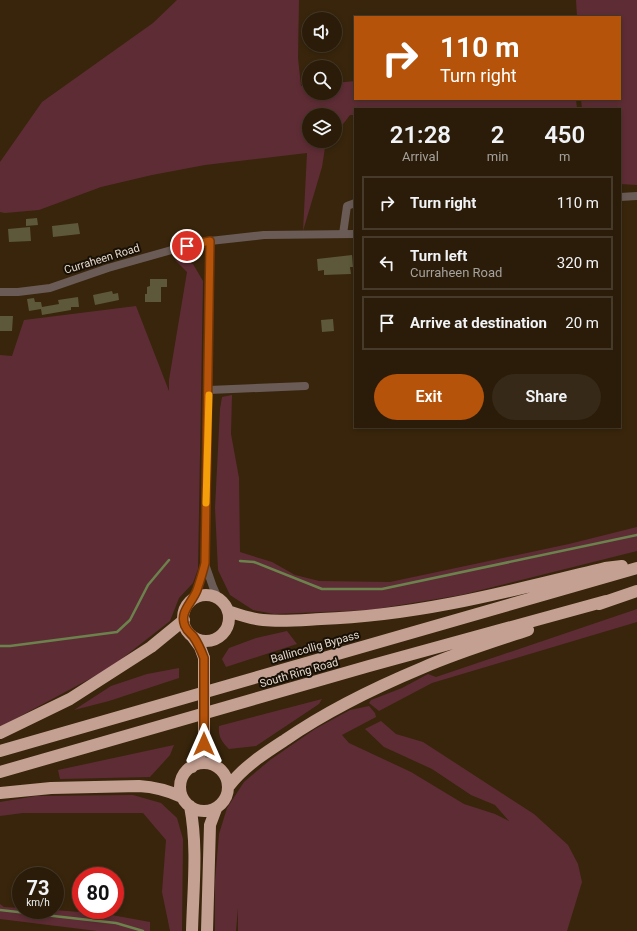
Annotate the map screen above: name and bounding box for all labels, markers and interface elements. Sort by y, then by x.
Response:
map controls [302,12,342,148]
button: sound [302,12,342,52]
text: 110 m [440,31,519,64]
icon: right [374,32,426,84]
button: search [302,60,342,100]
text: Turn right [440,65,517,86]
button: layers [302,108,342,148]
text: 21:28 [390,121,451,149]
text: 2 [491,121,504,149]
text: 450 [544,121,585,149]
text: Arrival [402,149,439,164]
text: min [487,149,508,164]
text: m [559,149,570,164]
icon: right [376,192,398,214]
text: Turn right [410,194,476,212]
text: 110 m [557,194,599,212]
pin [170,229,204,263]
icon: arrive [176,235,198,257]
street label: Curraheen Road [63,241,141,277]
text: Turn left [410,247,467,265]
icon: left [376,252,398,274]
text: 320 m [557,254,599,272]
text: Curraheen Road [410,265,502,280]
icon: arrive [376,312,398,334]
text: Arrive at destination [410,314,547,332]
text: 20 m [565,314,599,332]
button: Exit [374,374,484,420]
button: Share [492,374,601,420]
street label: Ballincollig Bypass [269,628,361,666]
street label: South Ring Road [258,656,340,690]
position arrow [183,723,225,765]
speed limit sign: 80 [72,867,124,919]
text: 73 [27,876,49,900]
text: km/h [26,897,50,908]

